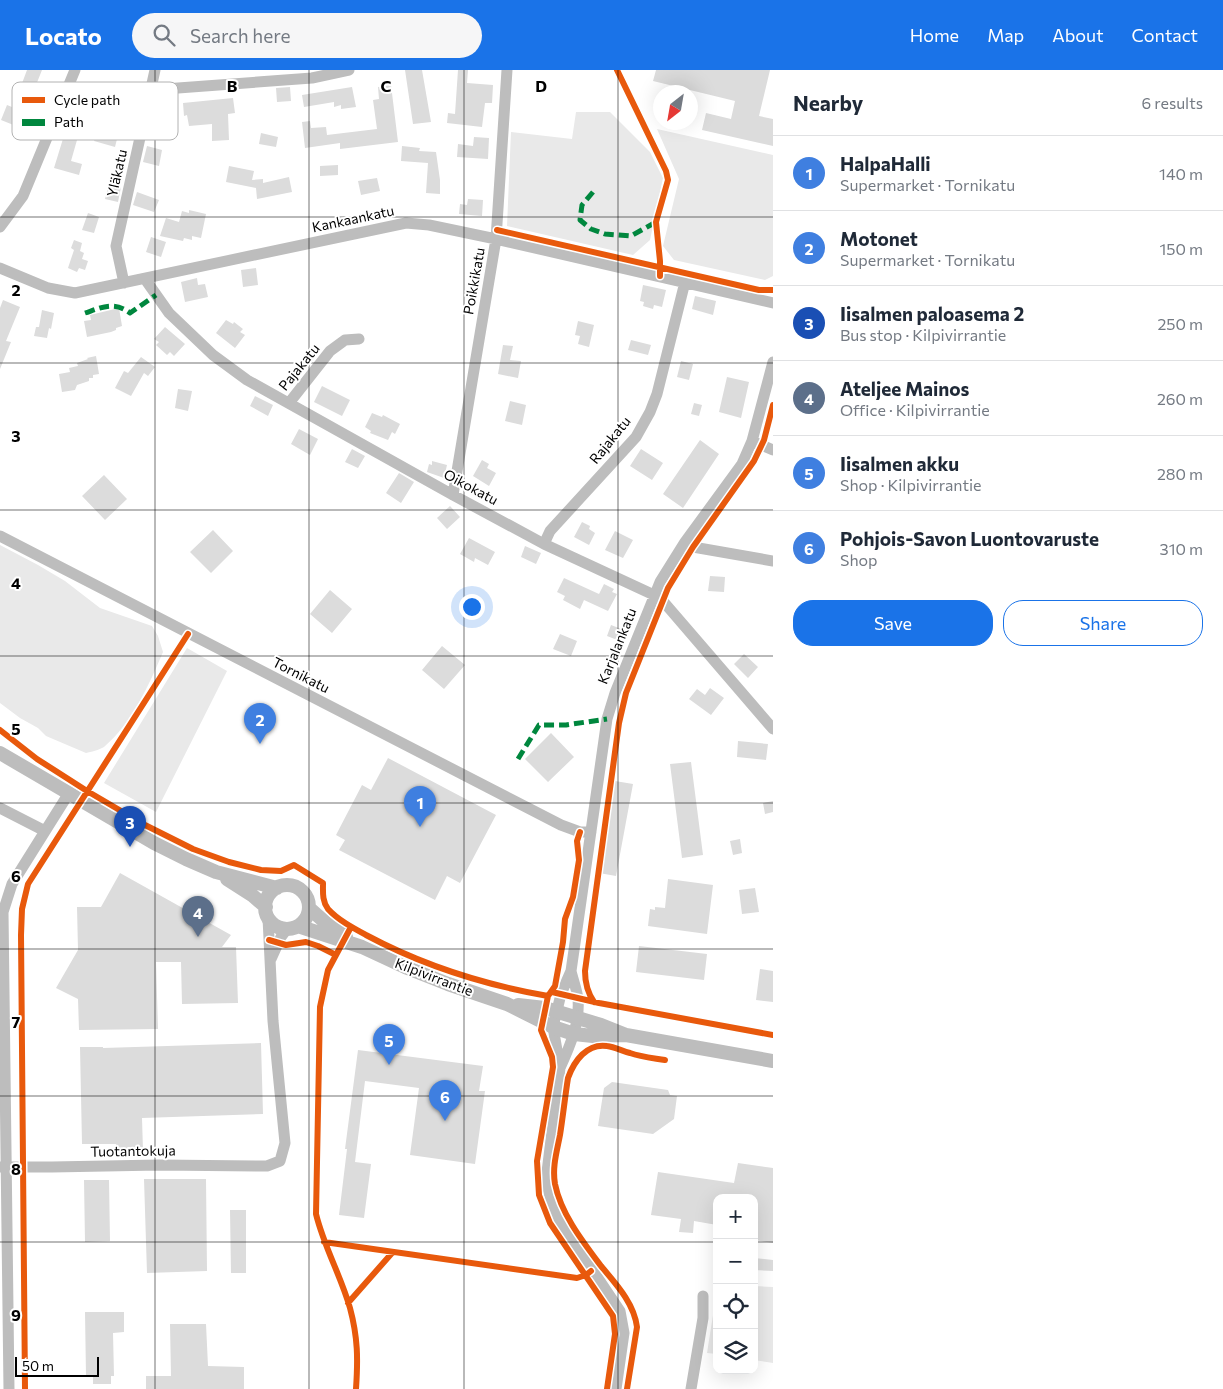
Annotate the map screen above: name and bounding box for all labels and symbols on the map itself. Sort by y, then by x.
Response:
text: B [227,76,238,95]
text: C [381,76,392,95]
text: D [535,76,547,95]
legend [12,82,178,140]
north arrow [653,85,698,130]
text: Cycle path [54,91,120,108]
text: Path [54,113,84,130]
street label: Yläkatu [103,147,130,198]
street label: Kankaankatu [310,202,395,236]
street label: Poikkikatu [459,246,488,316]
text: 2 [11,280,21,299]
street label: Pajakatu [275,340,323,394]
street label: Rajakatu [585,413,634,467]
text: 3 [11,426,21,445]
street label: Oikokatu [441,465,501,508]
text: 4 [11,573,21,592]
your location [459,594,485,620]
street label: Karjalankatu [594,605,640,686]
street label: Tornikatu [270,653,333,696]
pin: 2 [244,703,276,744]
text: 5 [11,719,21,738]
pin: 1 [404,786,436,827]
pin: 3 [114,806,146,847]
text: 6 [11,866,21,885]
pin: 4 [182,896,214,937]
street label: Kilpivirrantie [393,954,476,999]
text: 7 [12,1012,21,1031]
pin: 5 [373,1024,405,1065]
pin: 6 [429,1080,461,1121]
street label: Tuotantokuja [90,1141,176,1160]
text: 8 [11,1159,21,1178]
text: 9 [11,1305,21,1324]
scale bar [15,1354,99,1377]

